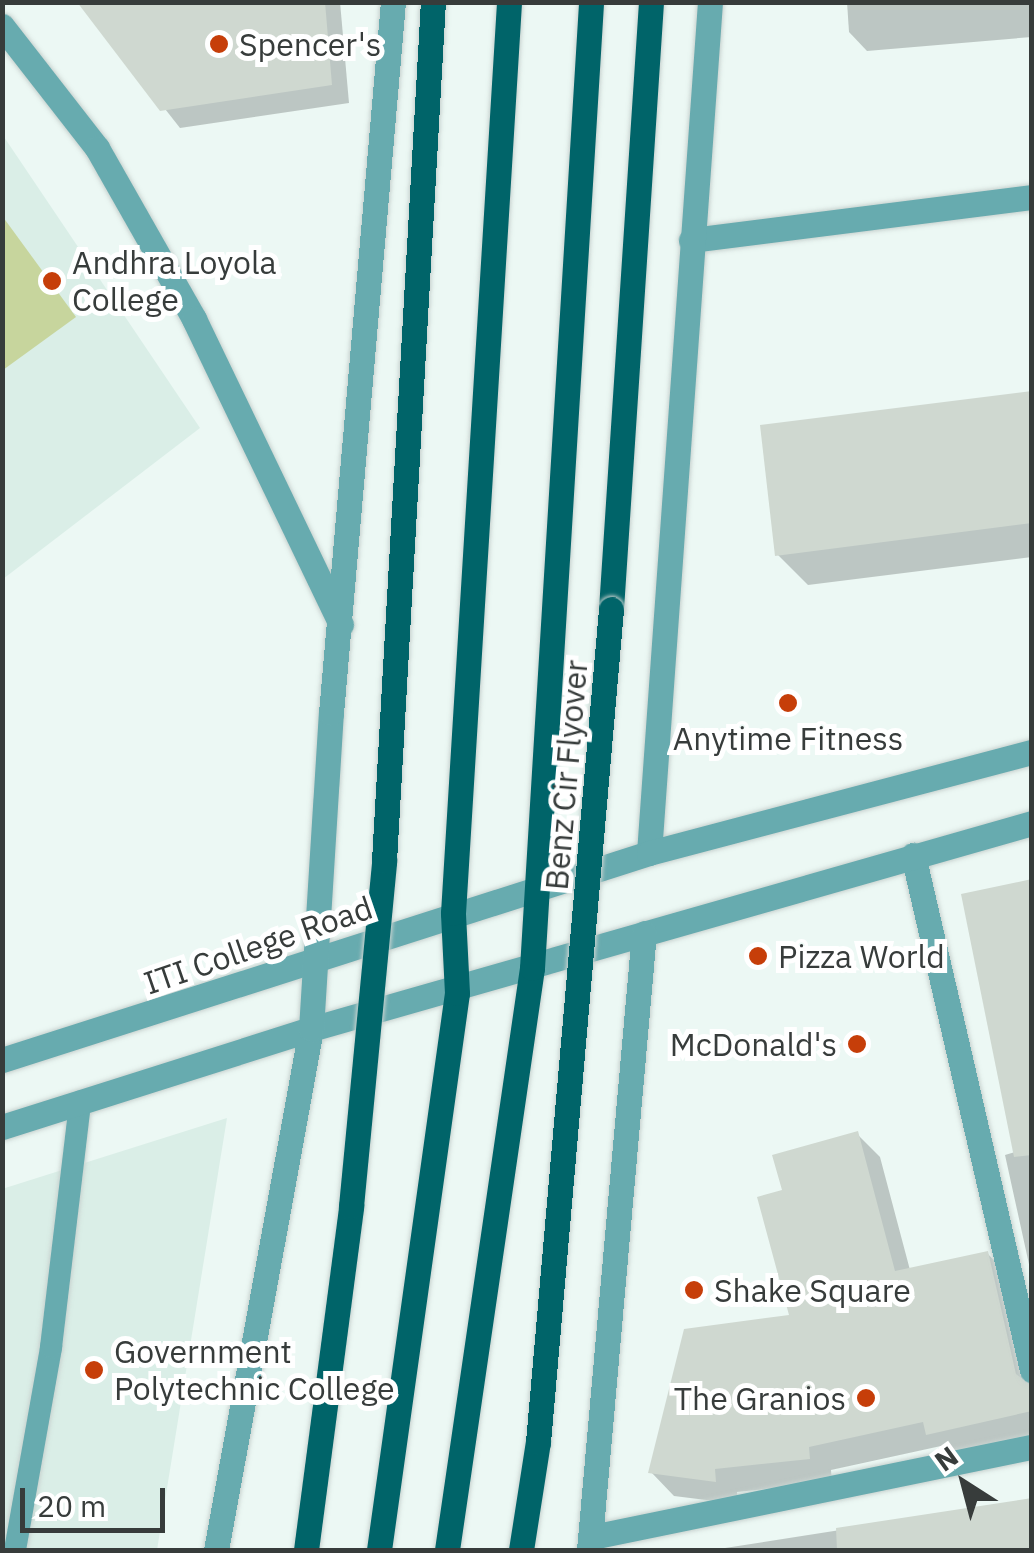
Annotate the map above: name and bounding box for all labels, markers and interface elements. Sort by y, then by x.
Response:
place label: Spencer's [239,25,381,63]
marker: Spencer's [208,33,230,55]
place label: Andhra Loyola College [72,244,277,319]
marker: Andhra Loyola College [41,270,63,292]
street label: Benz Cir Flyover [537,658,595,892]
marker: Anytime Fitness [777,692,799,714]
place label: Anytime Fitness [673,719,903,757]
street label: ITI College Road [139,888,377,1002]
place label: Pizza World [778,937,945,975]
marker: Pizza World [747,945,769,967]
place label: McDonald's [670,1025,837,1063]
marker: McDonald's [846,1033,868,1055]
place label: Shake Square [714,1271,911,1309]
marker: Shake Square [683,1279,705,1301]
place label: Government Polytechnic College [114,1333,395,1408]
marker: Government Polytechnic College [83,1359,105,1381]
place label: The Granios [674,1379,846,1417]
marker: The Granios [855,1387,877,1409]
north arrow [914,1433,1014,1533]
text: N [927,1437,965,1479]
scale bar [25,1468,170,1530]
text: 20 m [37,1486,106,1525]

